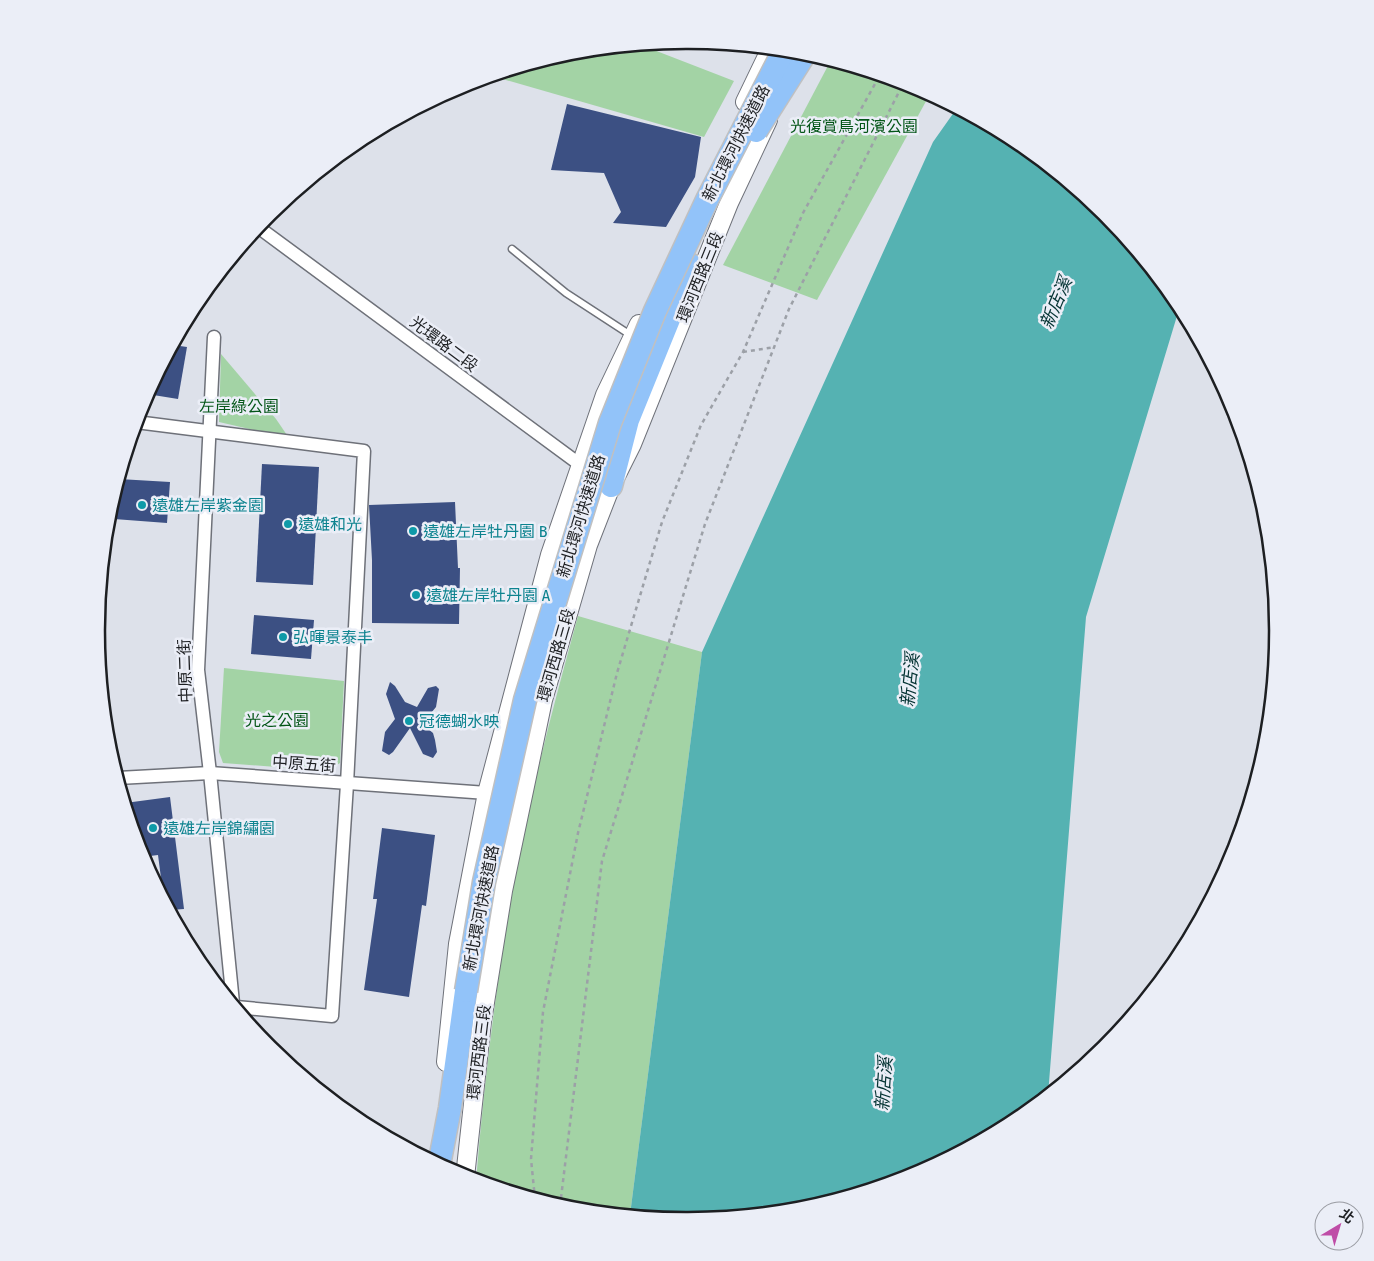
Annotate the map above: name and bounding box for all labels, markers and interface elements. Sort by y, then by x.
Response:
street label: 新北環河快速道路 [698,82,774,204]
park label: 光復賞鳥河濱公園 [790,117,918,136]
street label: 環河西路三段 [673,229,727,325]
water label: 新店溪 [1035,271,1078,332]
street label: 光環路二段 [406,312,482,376]
park label: 左岸綠公園 [199,397,279,416]
street label: 新北環河快速道路 [553,452,609,580]
place label: 遠雄左岸紫金園 [152,496,264,515]
marker: 遠雄左岸紫金園 [136,499,148,511]
place label: 遠雄和光 [298,515,362,534]
marker: 遠雄和光 [282,518,294,530]
place label: 遠雄左岸牡丹園 B [423,522,548,541]
marker: 遠雄左岸牡丹園 B [407,525,419,537]
place label: 遠雄左岸牡丹園 A [426,586,551,605]
marker: 遠雄左岸牡丹園 A [410,589,422,601]
street label: 環河西路三段 [534,606,578,704]
place label: 弘暉景泰丰 [293,628,373,647]
marker: 弘暉景泰丰 [277,631,289,643]
street label: 中原二街 [174,639,196,703]
water label: 新店溪 [896,649,924,708]
park label: 光之公園 [245,711,309,730]
place label: 冠德蝴水映 [419,712,499,731]
marker: 冠德蝴水映 [403,715,415,727]
street label: 中原五街 [271,752,337,776]
place label: 遠雄左岸錦繡園 [163,819,275,838]
marker: 遠雄左岸錦繡園 [147,822,159,834]
street label: 新北環河快速道路 [459,843,503,973]
street label: 環河西路三段 [464,1003,494,1101]
water label: 新店溪 [871,1053,897,1112]
north arrow [1314,1201,1364,1251]
text: 北 [1336,1205,1357,1227]

